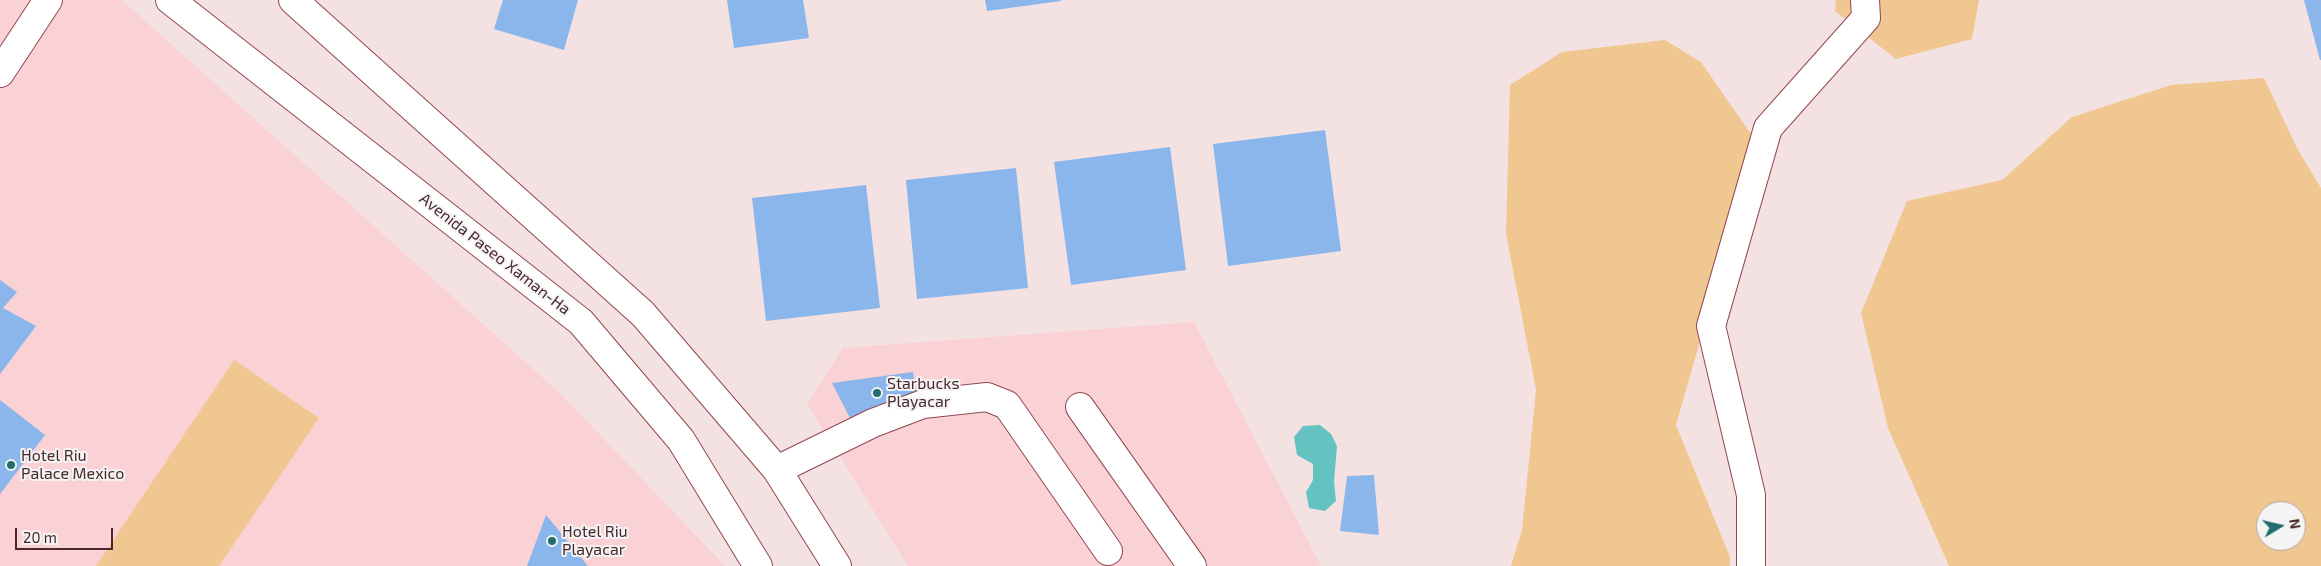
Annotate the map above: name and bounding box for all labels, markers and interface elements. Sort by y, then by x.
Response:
street label: Avenida Paseo Xaman-Ha [416,189,574,319]
place label: Starbucks Playacar [887,374,960,412]
marker: Starbucks Playacar [871,387,883,399]
place label: Hotel Riu Palace Mexico [21,446,124,484]
marker: Hotel Riu Palace Mexico [5,459,17,471]
north arrow [2256,501,2306,551]
text: N [2286,517,2305,530]
scale bar [18,518,115,550]
place label: Hotel Riu Playacar [562,522,628,560]
text: 20 m [23,528,57,546]
marker: Hotel Riu Playacar [546,535,558,547]

